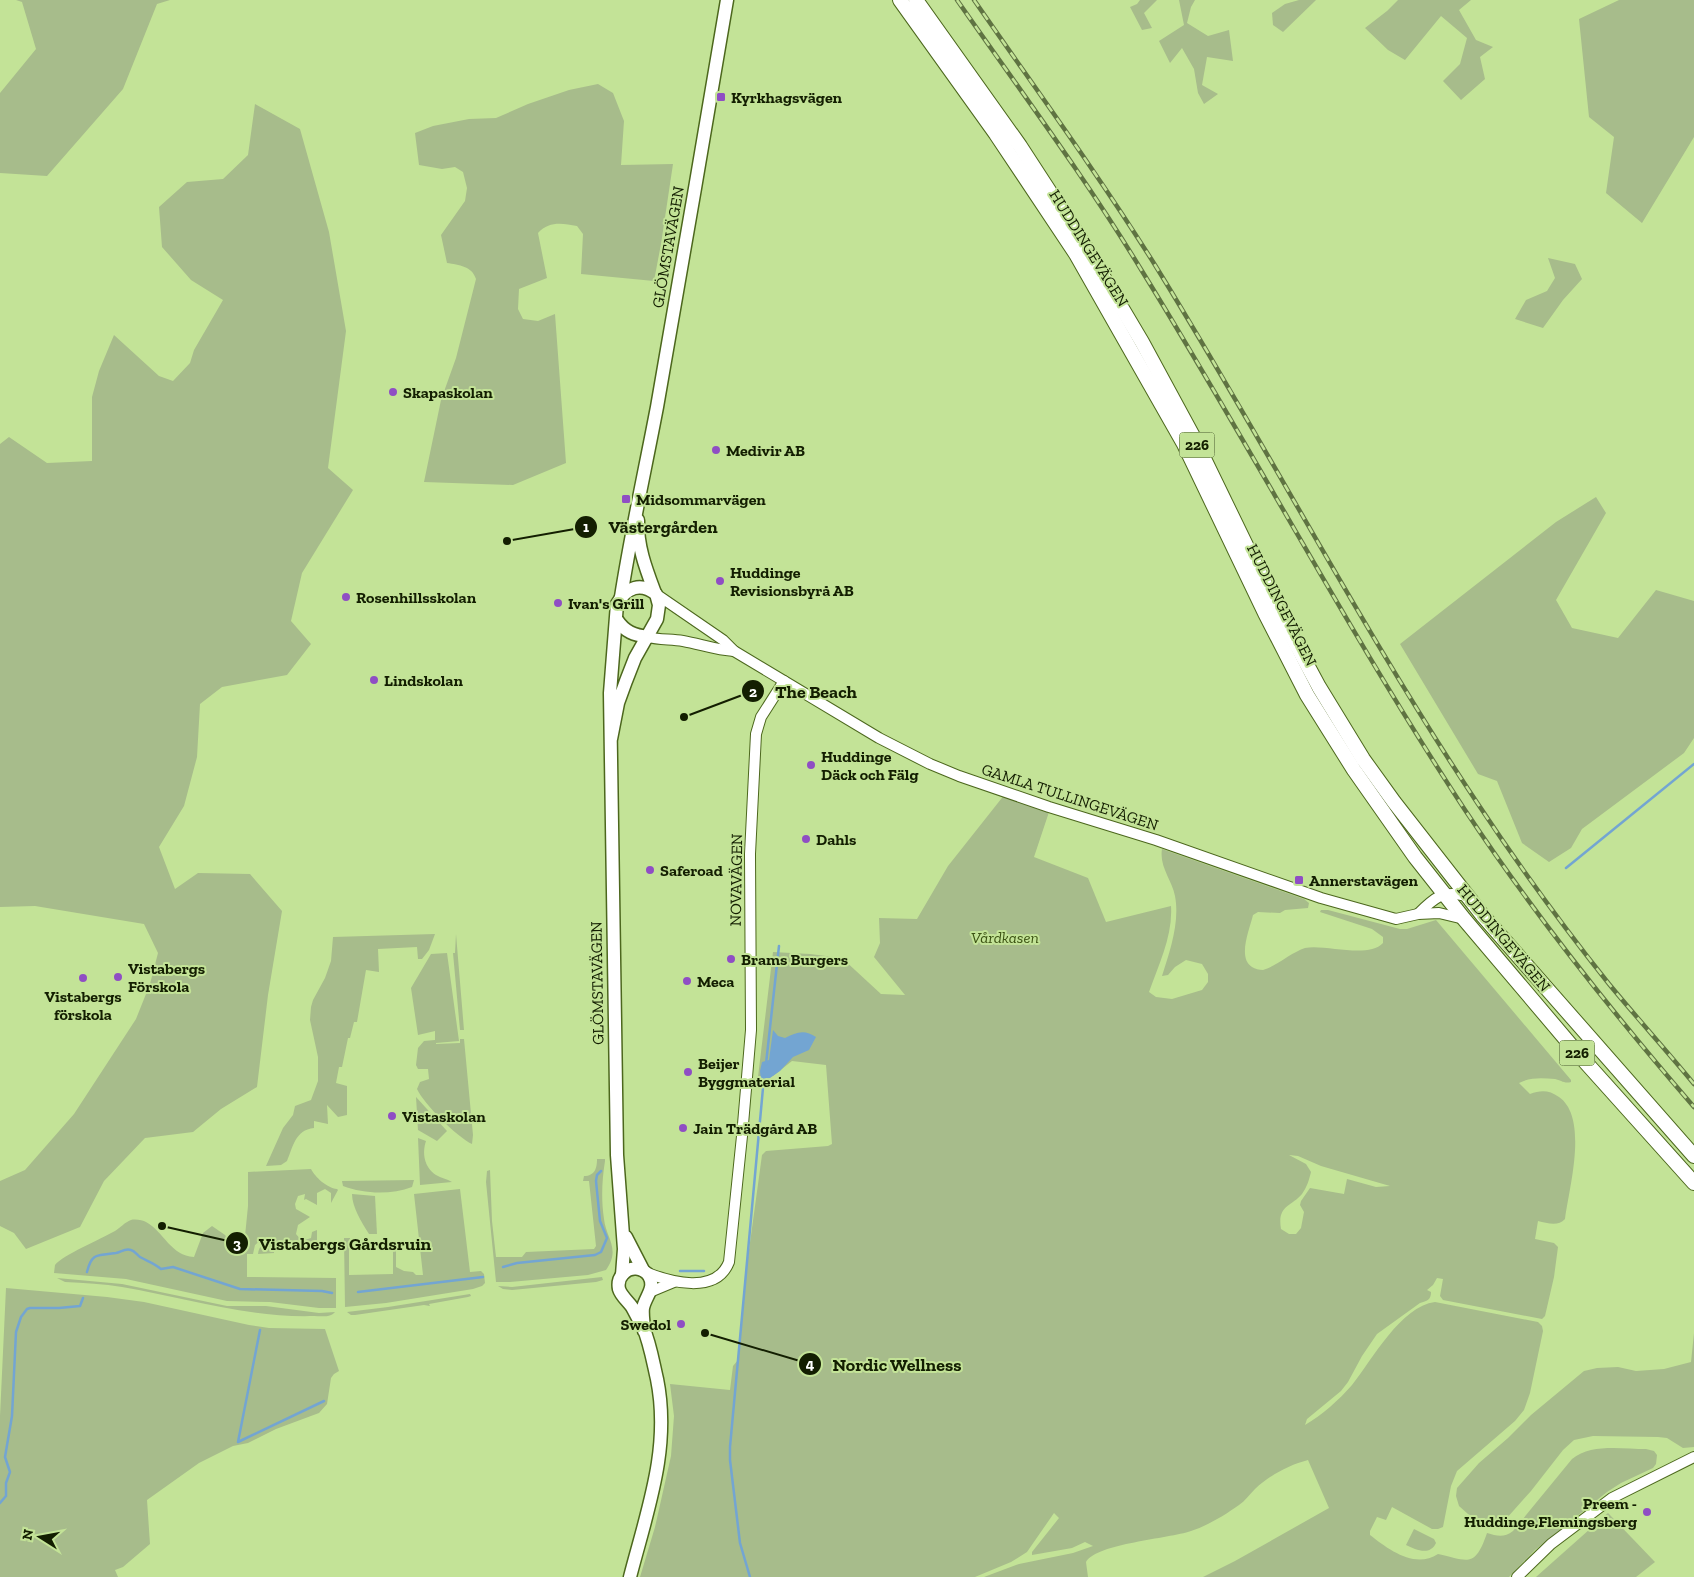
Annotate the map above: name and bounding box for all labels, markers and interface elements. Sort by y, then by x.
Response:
place label: Kyrkhagsvägen [731,88,843,107]
marker: Kyrkhagsvägen [715,91,727,103]
street label: GLÖMSTAVÄGEN [648,184,688,310]
street label: HUDDINGEVÄGEN [1045,186,1133,310]
place label: Skapaskolan [403,383,493,402]
marker: Skapaskolan [387,386,399,398]
road number: 226 [1180,432,1214,458]
place label: Medivir AB [726,441,805,460]
marker: Medivir AB [710,444,722,456]
place label: Midsommarvägen [636,490,766,509]
marker: Midsommarvägen [620,493,632,505]
callout: Västergården [573,510,728,543]
text: Västergården [608,516,718,538]
text: 1 [583,518,589,536]
street label: HUDDINGEVÄGEN [1243,541,1321,669]
place label: Huddinge Revisionsbyrå AB [730,563,854,600]
marker: Huddinge Revisionsbyrå AB [714,575,726,587]
place label: Rosenhillsskolan [356,588,477,607]
marker: Rosenhillsskolan [340,591,352,603]
place label: Ivan's Grill [568,594,645,613]
marker: Ivan's Grill [552,597,564,609]
place label: Lindskolan [384,671,463,690]
marker: Lindskolan [368,674,380,686]
callout: The Beach [740,675,867,708]
text: The Beach [775,681,858,703]
text: 2 [749,683,757,701]
place label: Huddinge Däck och Fälg [821,747,918,784]
marker: Huddinge Däck och Fälg [805,759,817,771]
street label: GAMLA TULLINGEVÄGEN [979,759,1161,835]
place label: Dahls [816,830,856,849]
street label: NOVAVÄGEN [726,833,746,927]
marker: Dahls [800,833,812,845]
place label: Saferoad [660,861,723,880]
marker: Saferoad [644,864,656,876]
place label: Annerstavägen [1309,871,1419,890]
marker: Annerstavägen [1293,874,1305,886]
street label: HUDDINGEVÄGEN [1454,880,1555,996]
street label: GLÖMSTAVÄGEN [586,921,608,1045]
park label: Vårdkasen [971,928,1039,947]
place label: Brams Burgers [741,950,848,969]
marker: Brams Burgers [725,953,737,965]
place label: Vistabergs Förskola [128,959,205,996]
marker: Vistabergs Förskola [112,971,124,983]
marker: Vistabergs förskola [77,972,89,984]
place label: Meca [697,972,734,991]
marker: Meca [681,975,693,987]
place label: Vistabergs förskola [44,987,122,1024]
road number: 226 [1560,1040,1594,1066]
place label: Beijer Byggmaterial [698,1054,795,1091]
marker: Beijer Byggmaterial [682,1066,694,1078]
place label: Vistaskolan [402,1107,486,1126]
marker: Vistaskolan [386,1110,398,1122]
place label: Jain Trädgård AB [693,1119,817,1138]
marker: Jain Trädgård AB [677,1122,689,1134]
callout: Vistabergs Gårdsruin [224,1227,442,1260]
text: Vistabergs Gårdsruin [259,1233,432,1255]
text: 3 [233,1235,241,1253]
place label: Swedol [620,1315,671,1334]
marker: Swedol [675,1318,687,1330]
callout: Nordic Wellness [797,1348,972,1381]
text: Nordic Wellness [832,1354,962,1376]
text: 4 [806,1355,815,1373]
place label: Preem - Huddinge,Flemingsberg [1464,1494,1637,1531]
marker: Preem - Huddinge,Flemingsberg [1641,1506,1653,1518]
north arrow [15,1512,65,1562]
text: N [18,1527,37,1541]

